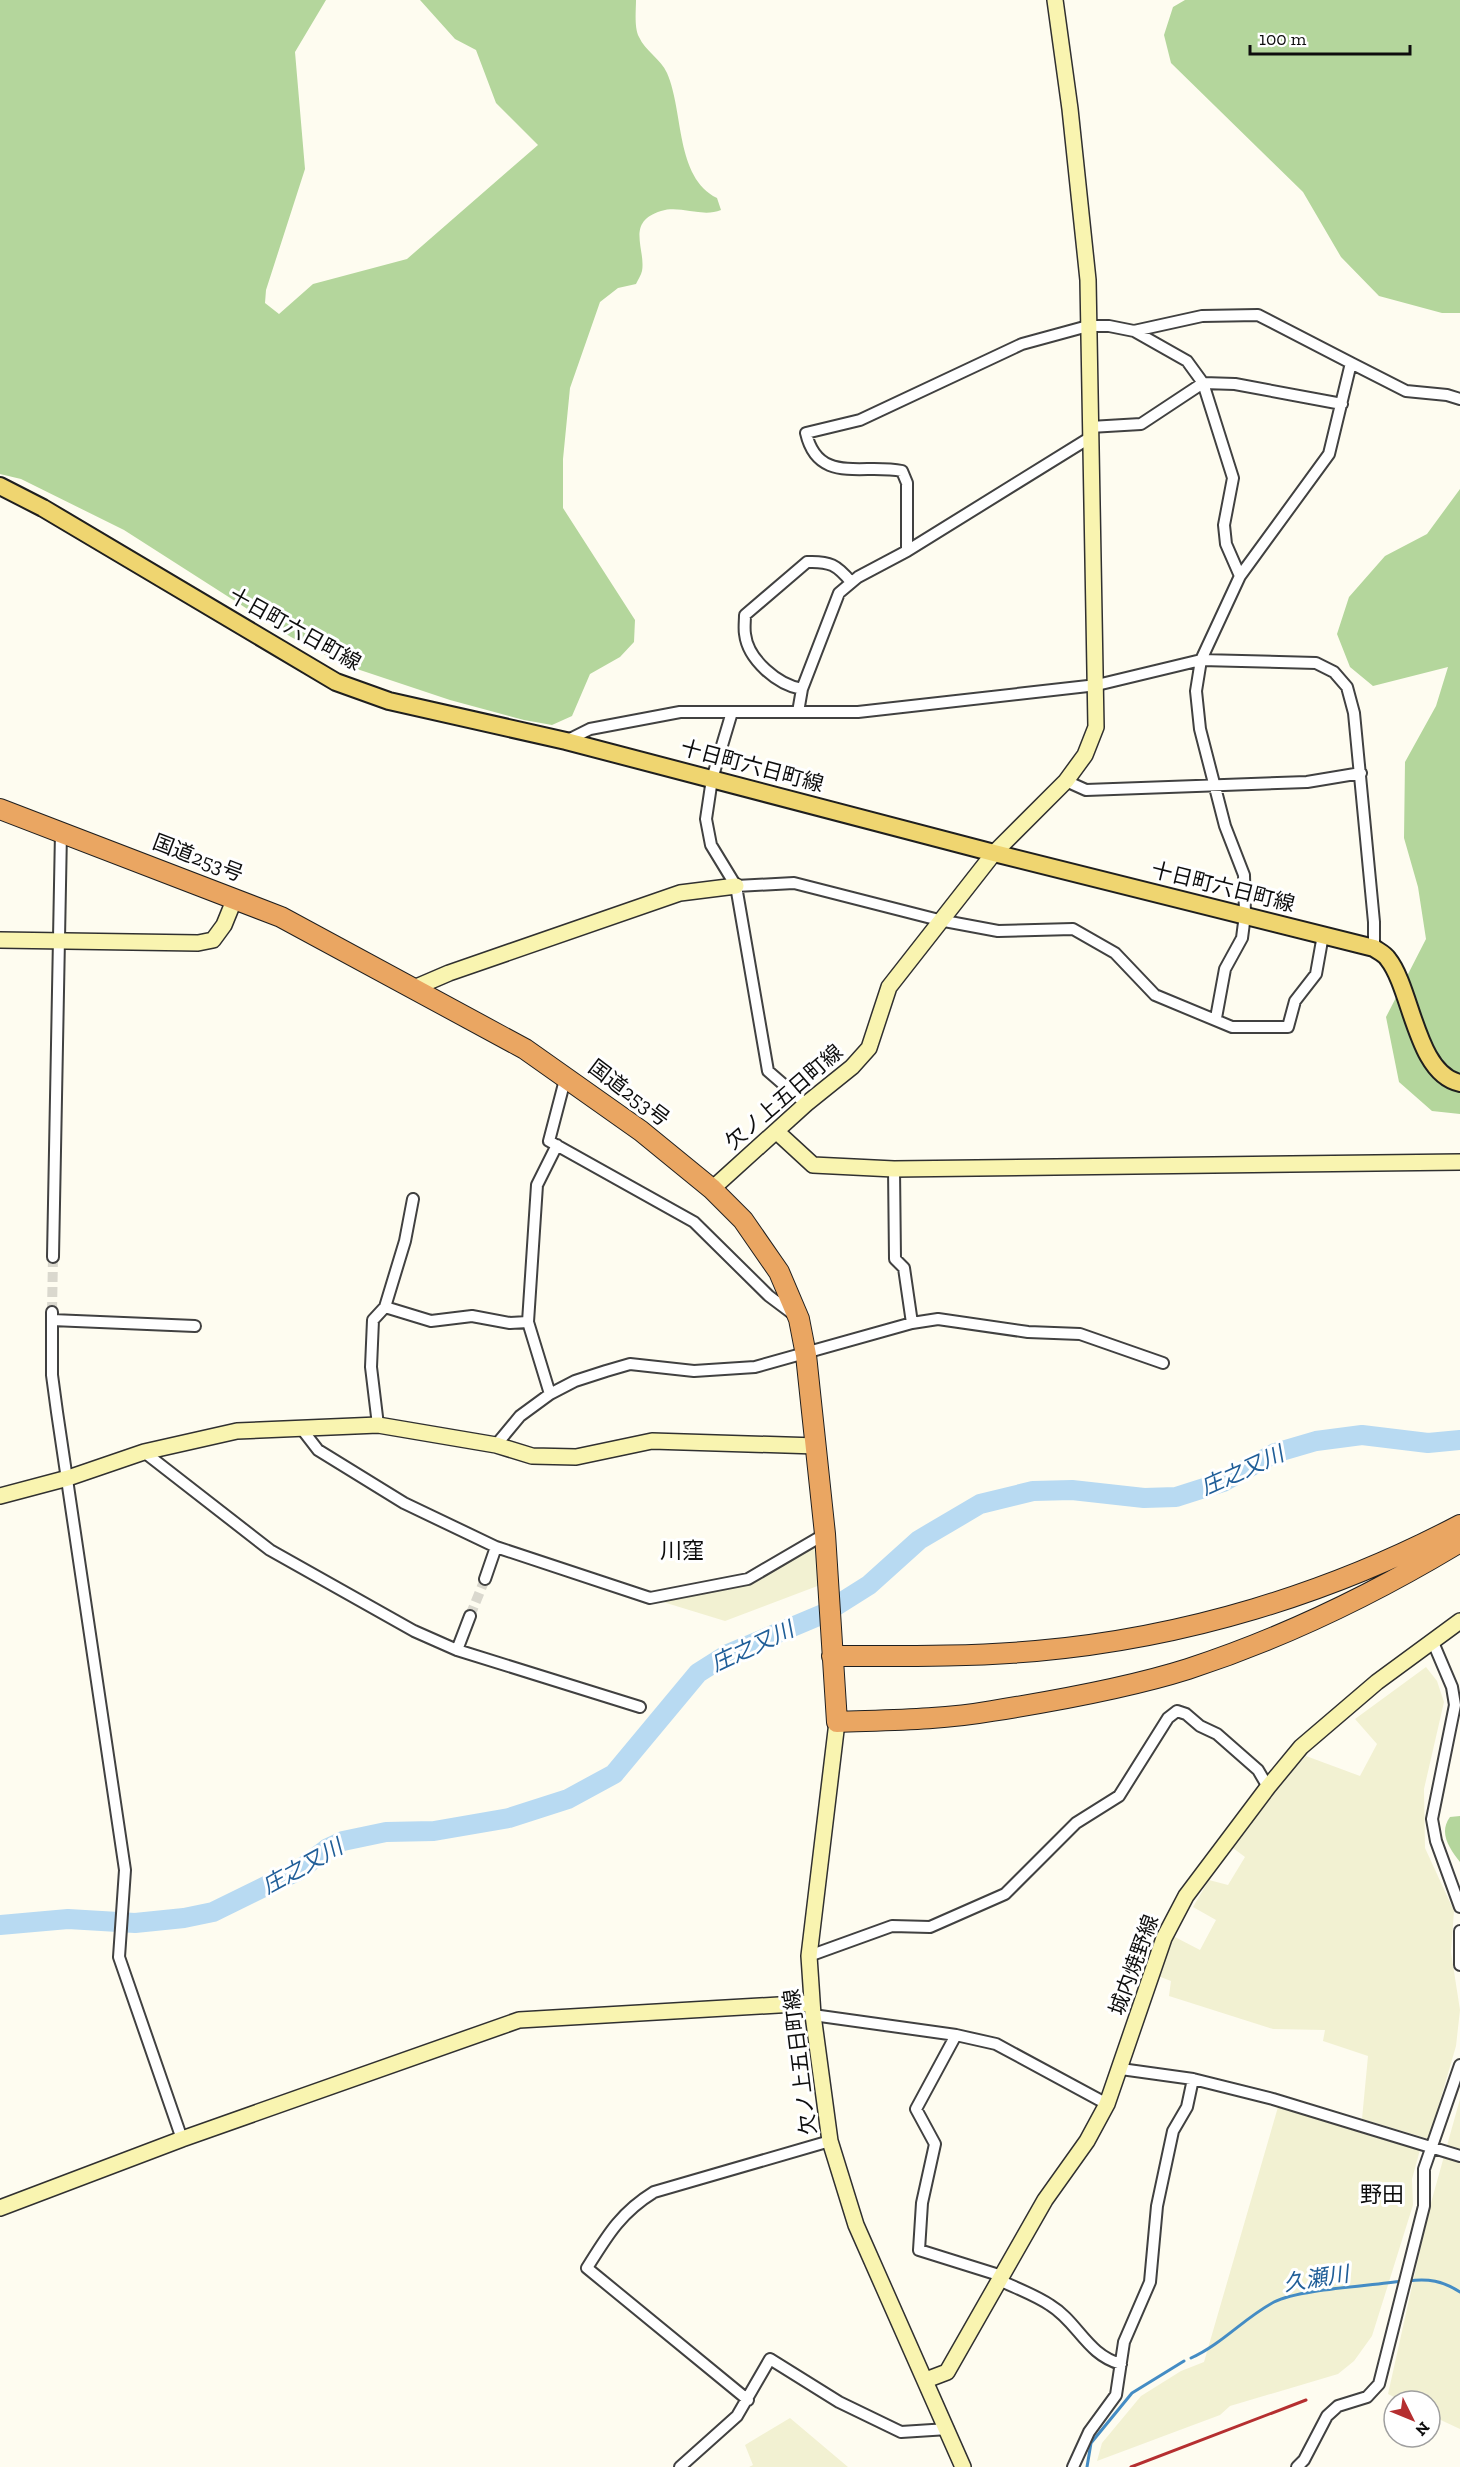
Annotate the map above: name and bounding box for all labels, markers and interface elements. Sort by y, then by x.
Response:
scale bar [1250,18,1410,56]
text: 100 m [1259,28,1307,50]
street label: 十日町六日町線 [225,582,366,675]
street label: 十日町六日町線 [678,734,826,797]
street label: 国道253号 [149,829,247,886]
street label: 十日町六日町線 [1149,857,1297,916]
street label: 欠ノ上五日町線 [720,1039,847,1154]
street label: 国道253号 [584,1054,675,1131]
water label: 庄之又川 [1197,1439,1290,1501]
district label: 川窪 [660,1537,704,1564]
water label: 庄之又川 [707,1615,800,1677]
water label: 庄之又川 [257,1832,349,1900]
street label: 城内焼野線 [1104,1911,1163,2018]
street label: 欠ノ上五日町線 [778,1988,821,2137]
district label: 野田 [1360,2181,1404,2208]
water label: 久瀬川 [1281,2260,1353,2297]
north arrow [1382,2389,1442,2449]
text: N [1412,2418,1434,2440]

